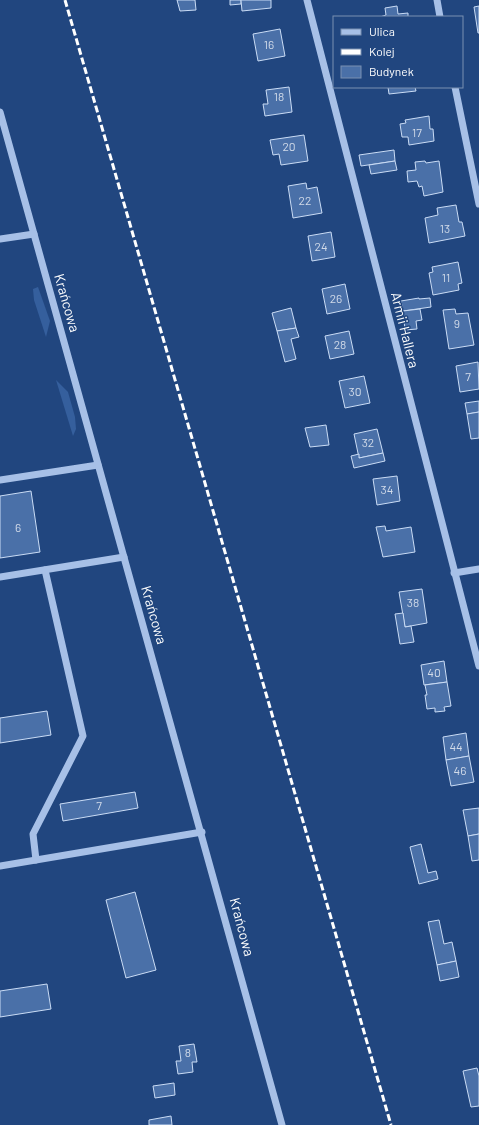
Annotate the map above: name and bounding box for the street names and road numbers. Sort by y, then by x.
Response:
street label: Krańcowa [51,272,84,334]
street label: Armii Hallera [388,290,423,370]
street label: Krańcowa [138,584,171,646]
street label: Krańcowa [227,896,258,958]

